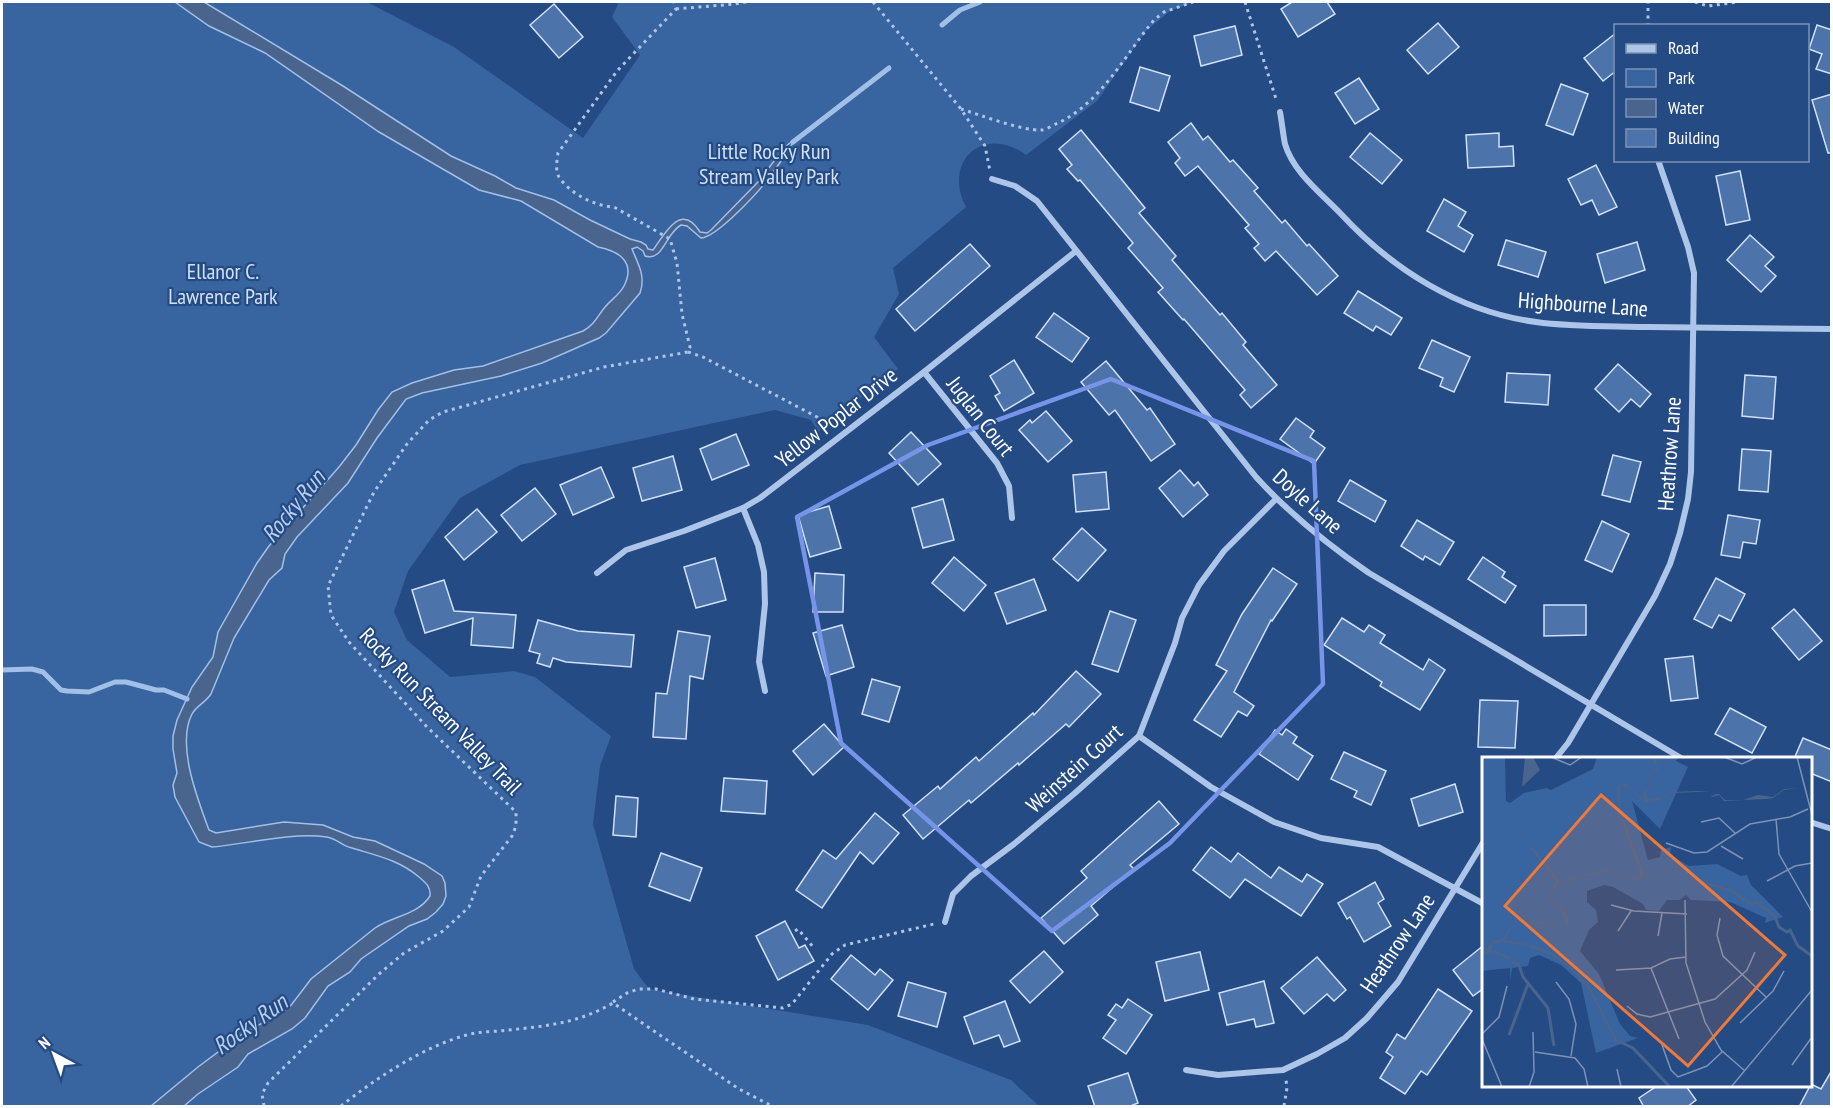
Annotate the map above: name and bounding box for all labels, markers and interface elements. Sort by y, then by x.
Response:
legend [1614,24,1809,162]
text: Road [1668,36,1699,59]
text: Park [1668,66,1695,89]
text: Water [1668,96,1704,119]
text: Building [1668,126,1720,149]
park label: Little Rocky Run Stream Valley Park [699,137,839,190]
park label: Ellanor C. Lawrence Park [168,257,278,310]
street label: Highbourne Lane [1517,285,1649,323]
street label: Yellow Poplar Drive [769,361,903,473]
street label: Juglan Court [940,370,1021,462]
street label: Heathrow Lane [1651,396,1687,512]
water label: Rocky Run [254,462,333,549]
street label: Doyle Lane [1267,462,1349,540]
street label: Rocky Run Stream Valley Trail [354,622,529,801]
street label: Weinstein Court [1020,717,1128,819]
inset map [1482,757,1812,1087]
street label: Heathrow Lane [1353,888,1441,998]
water label: Rocky Run [207,986,295,1061]
north arrow [24,1024,84,1084]
text: N [34,1032,54,1053]

